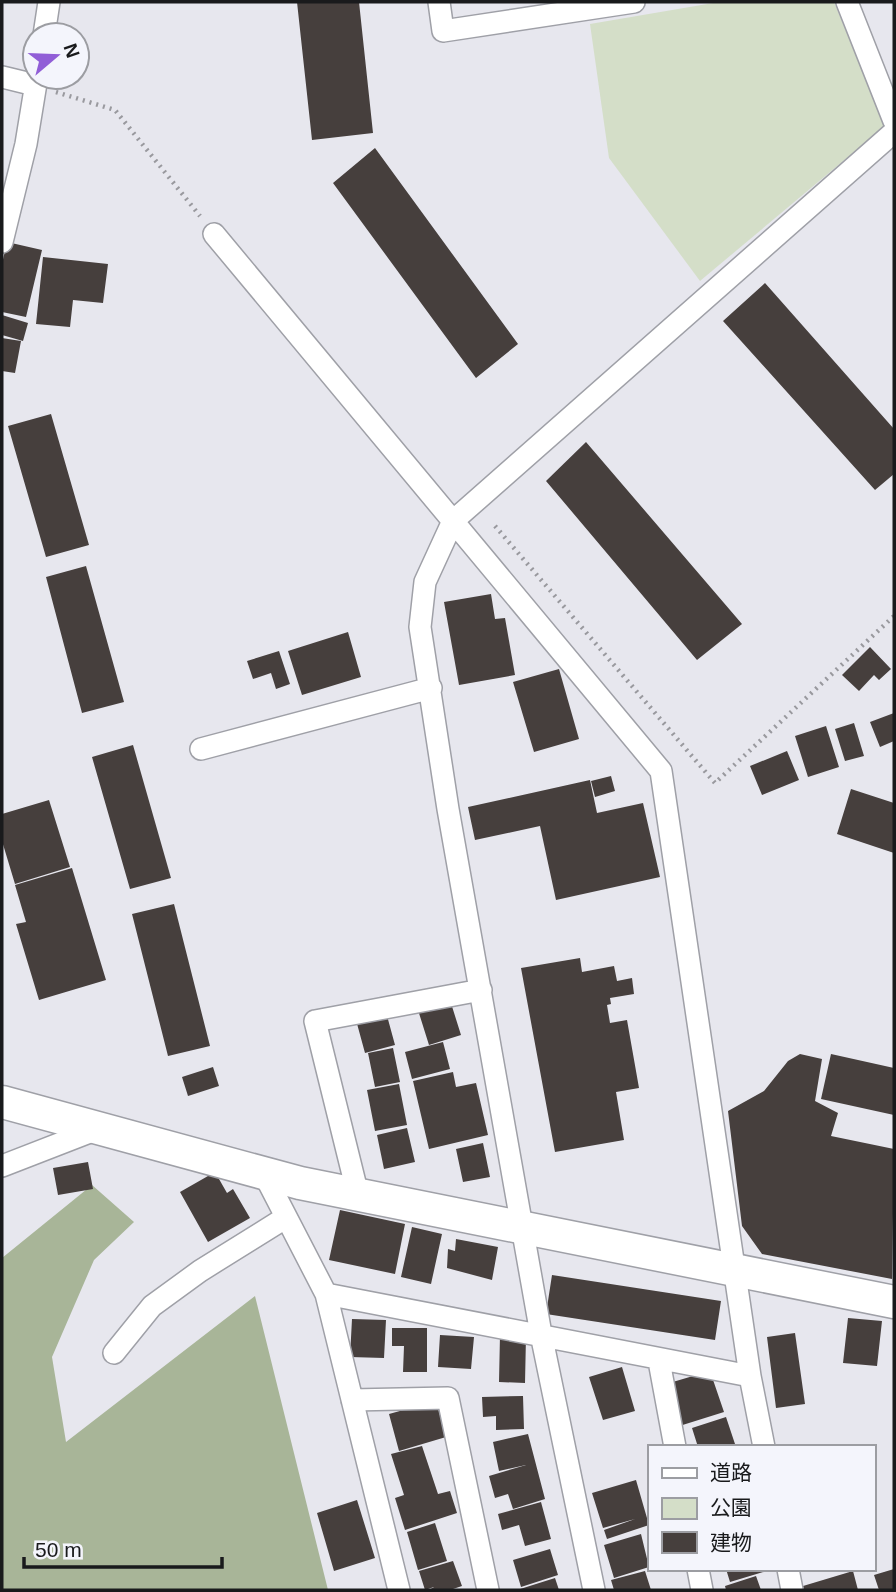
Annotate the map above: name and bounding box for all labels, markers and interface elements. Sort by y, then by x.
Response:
north arrow [21,21,91,91]
text: N [59,41,84,61]
legend [648,1445,875,1571]
text: 道路 [710,1461,752,1484]
text: 公園 [710,1496,752,1519]
scale bar [24,1526,222,1570]
text: 建物 [710,1531,752,1554]
text: 50 m [35,1538,82,1561]

